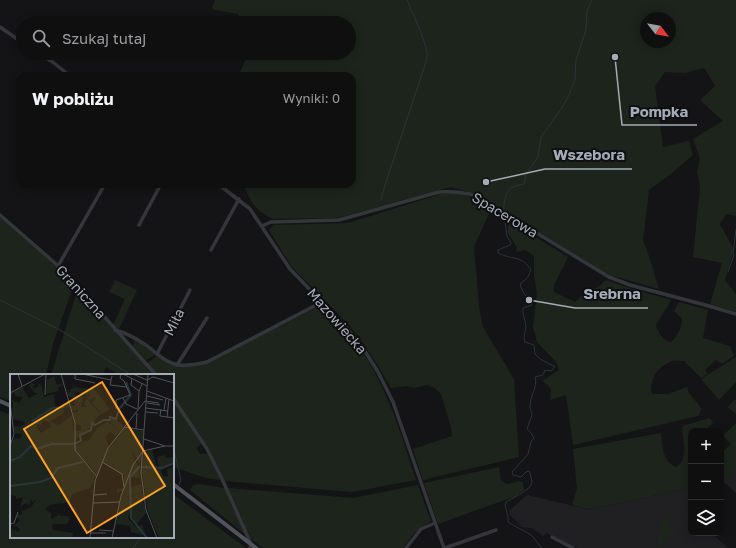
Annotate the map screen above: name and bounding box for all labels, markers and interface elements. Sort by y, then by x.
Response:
north arrow [640,12,676,48]
search box [16,16,356,60]
icon: search [30,27,52,49]
text: Szukaj tutaj [62,29,146,47]
text: W pobliżu [32,88,114,109]
text: Wyniki: 0 [283,90,340,106]
callout: Pompka [622,98,697,125]
text: Pompka [630,102,689,120]
callout: Wszebora [545,142,632,169]
text: Wszebora [553,145,625,163]
street label: Spacerowa [469,188,541,241]
street label: Graniczna [53,261,110,322]
callout: Srebrna [575,281,648,308]
street label: Mazowiecka [304,284,371,357]
text: Srebrna [583,284,641,302]
street label: Miła [160,305,188,338]
inset map [10,374,174,538]
map controls [688,428,724,536]
button: + [688,428,724,464]
button: − [688,464,724,500]
button: layers [688,500,724,536]

